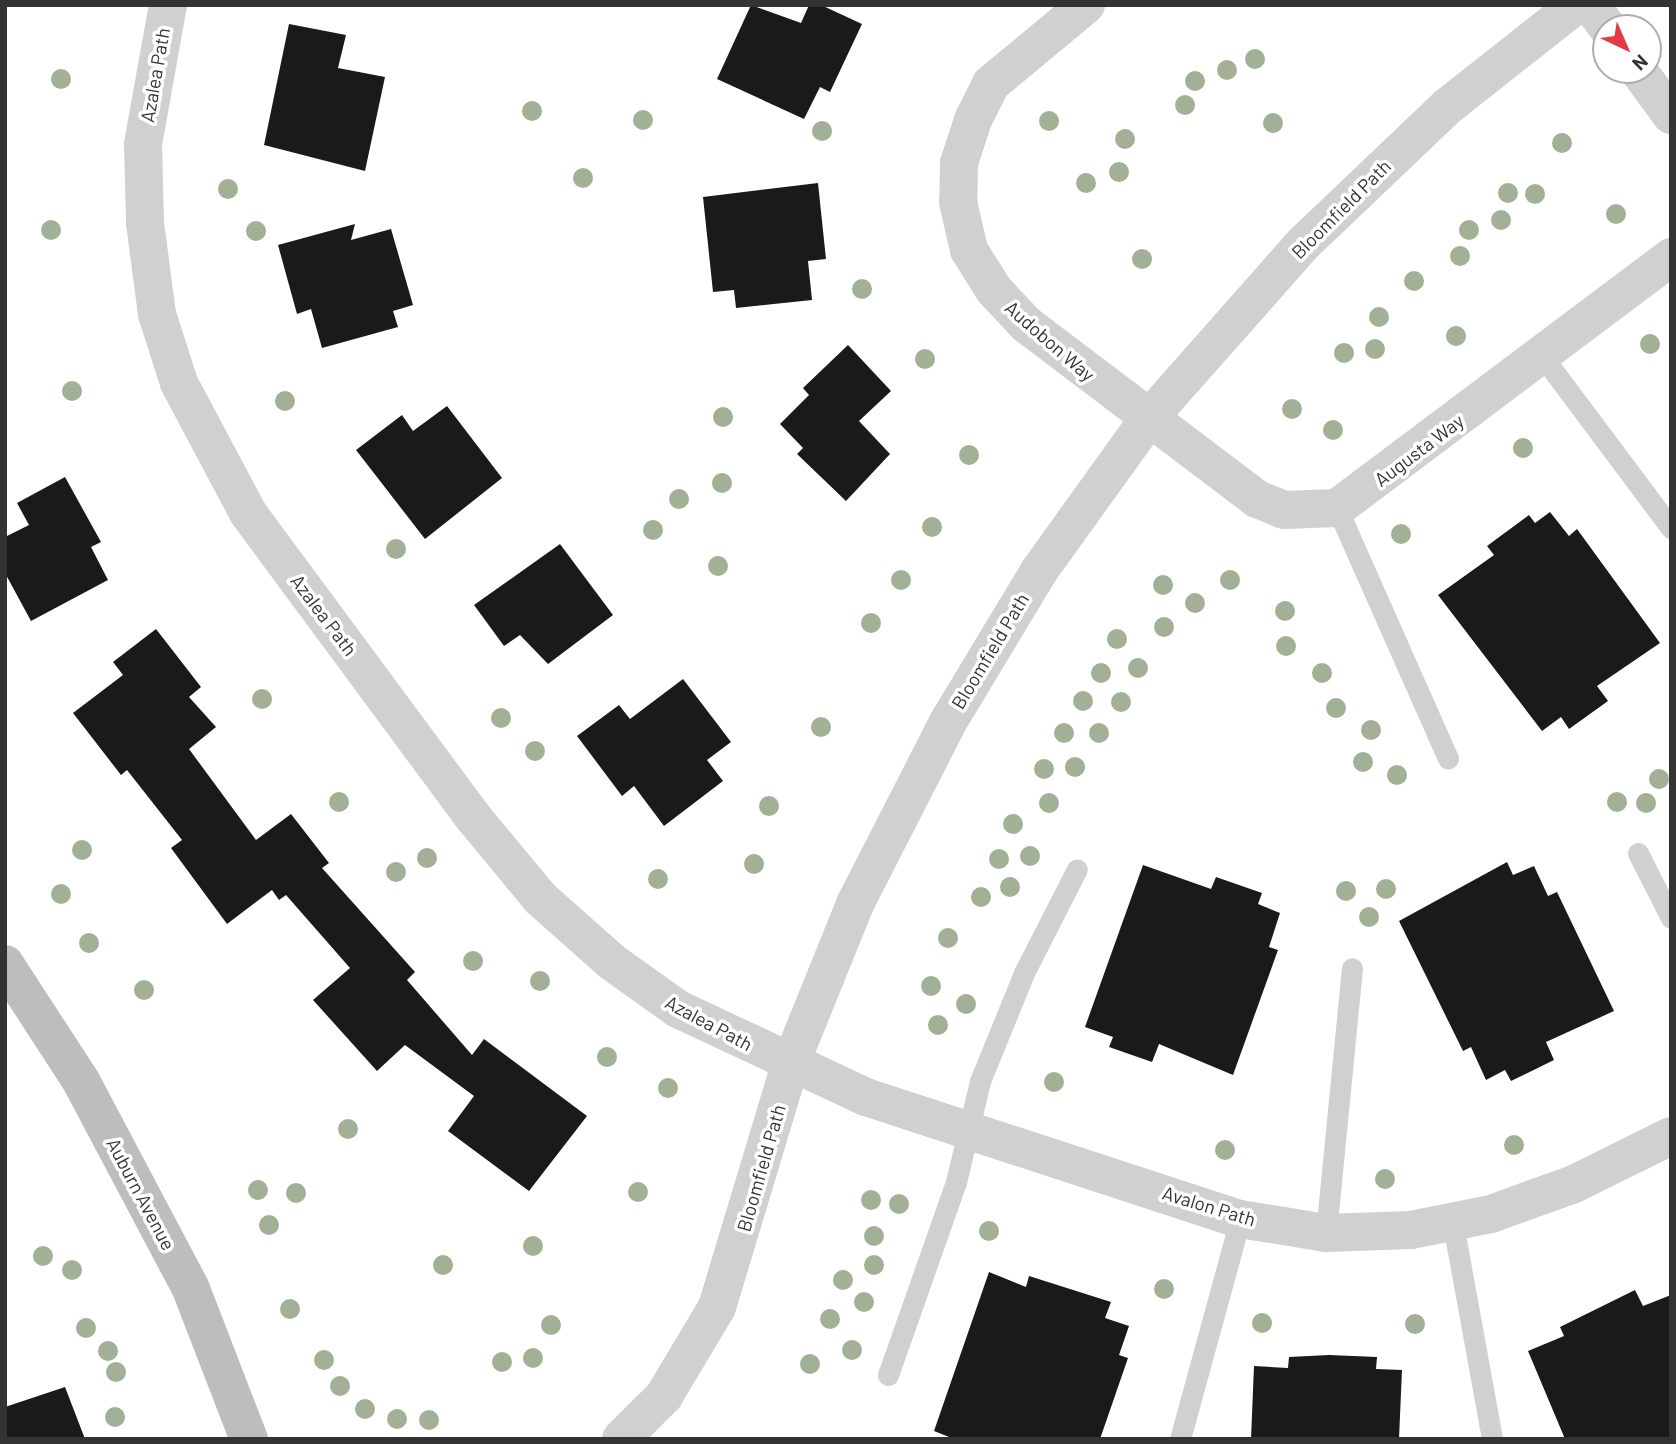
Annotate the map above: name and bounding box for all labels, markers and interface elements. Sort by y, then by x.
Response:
north arrow [1592,14,1662,84]
street label: Azalea Path [135,26,175,124]
text: N [1628,50,1653,76]
street label: Bloomfield Path [1287,155,1395,263]
street label: Audobon Way [1001,296,1099,386]
street label: Augusta Way [1370,409,1468,491]
street label: Azalea Path [286,570,362,660]
street label: Bloomfield Path [946,589,1034,713]
street label: Azalea Path [661,990,757,1056]
street label: Bloomfield Path [732,1102,790,1234]
street label: Auburn Avenue [102,1134,180,1254]
street label: Avalon Path [1160,1181,1258,1231]

